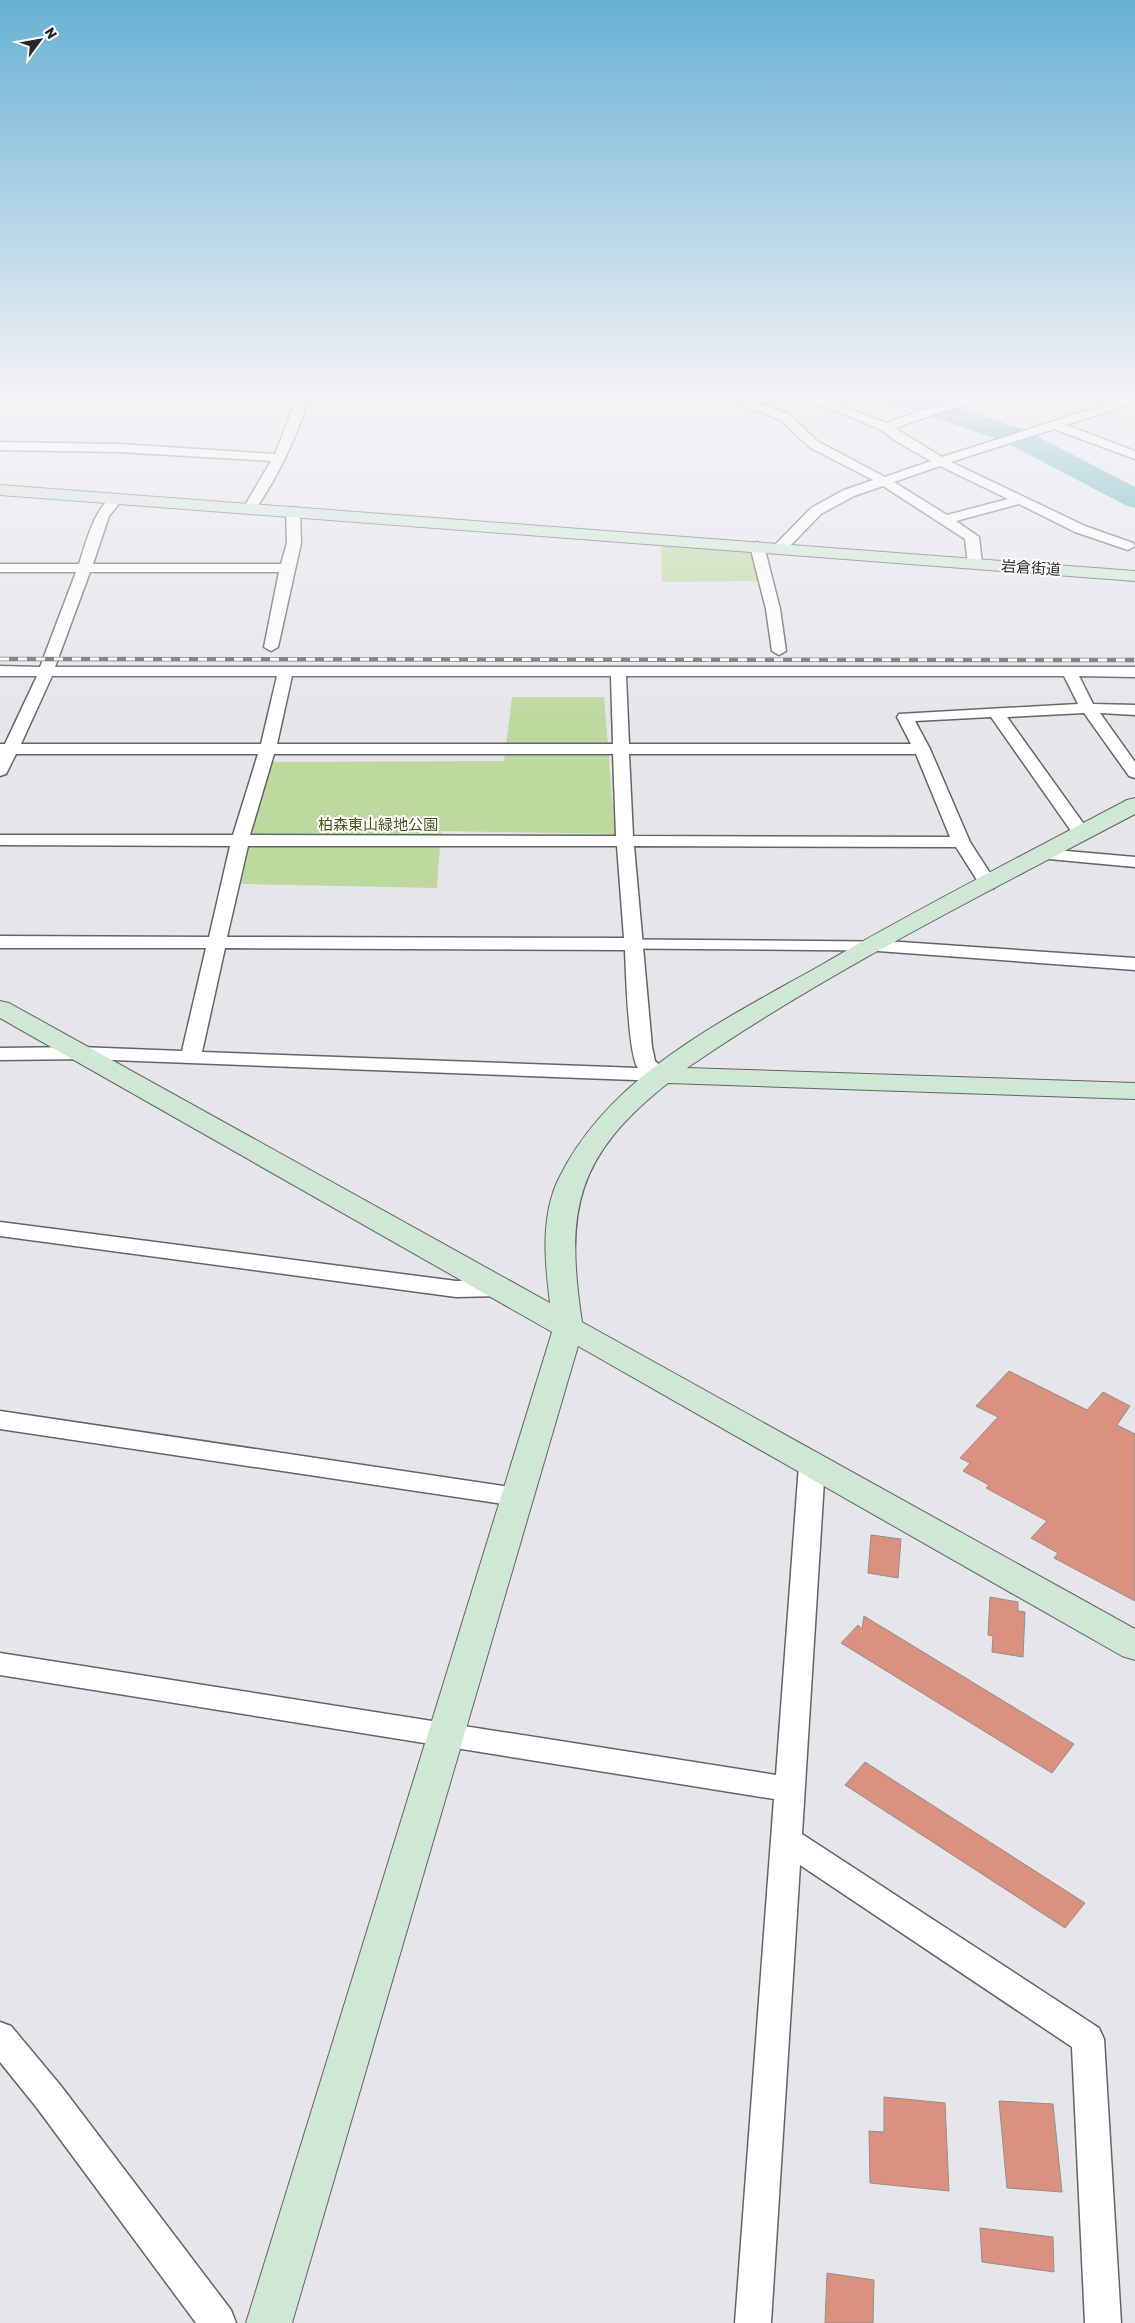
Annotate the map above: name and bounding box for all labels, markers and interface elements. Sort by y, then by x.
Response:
north arrow [15,15,65,65]
text: N [41,25,60,42]
street label: 岩倉街道 [1000,557,1062,579]
park label: 柏森東山緑地公園 [318,816,438,834]

